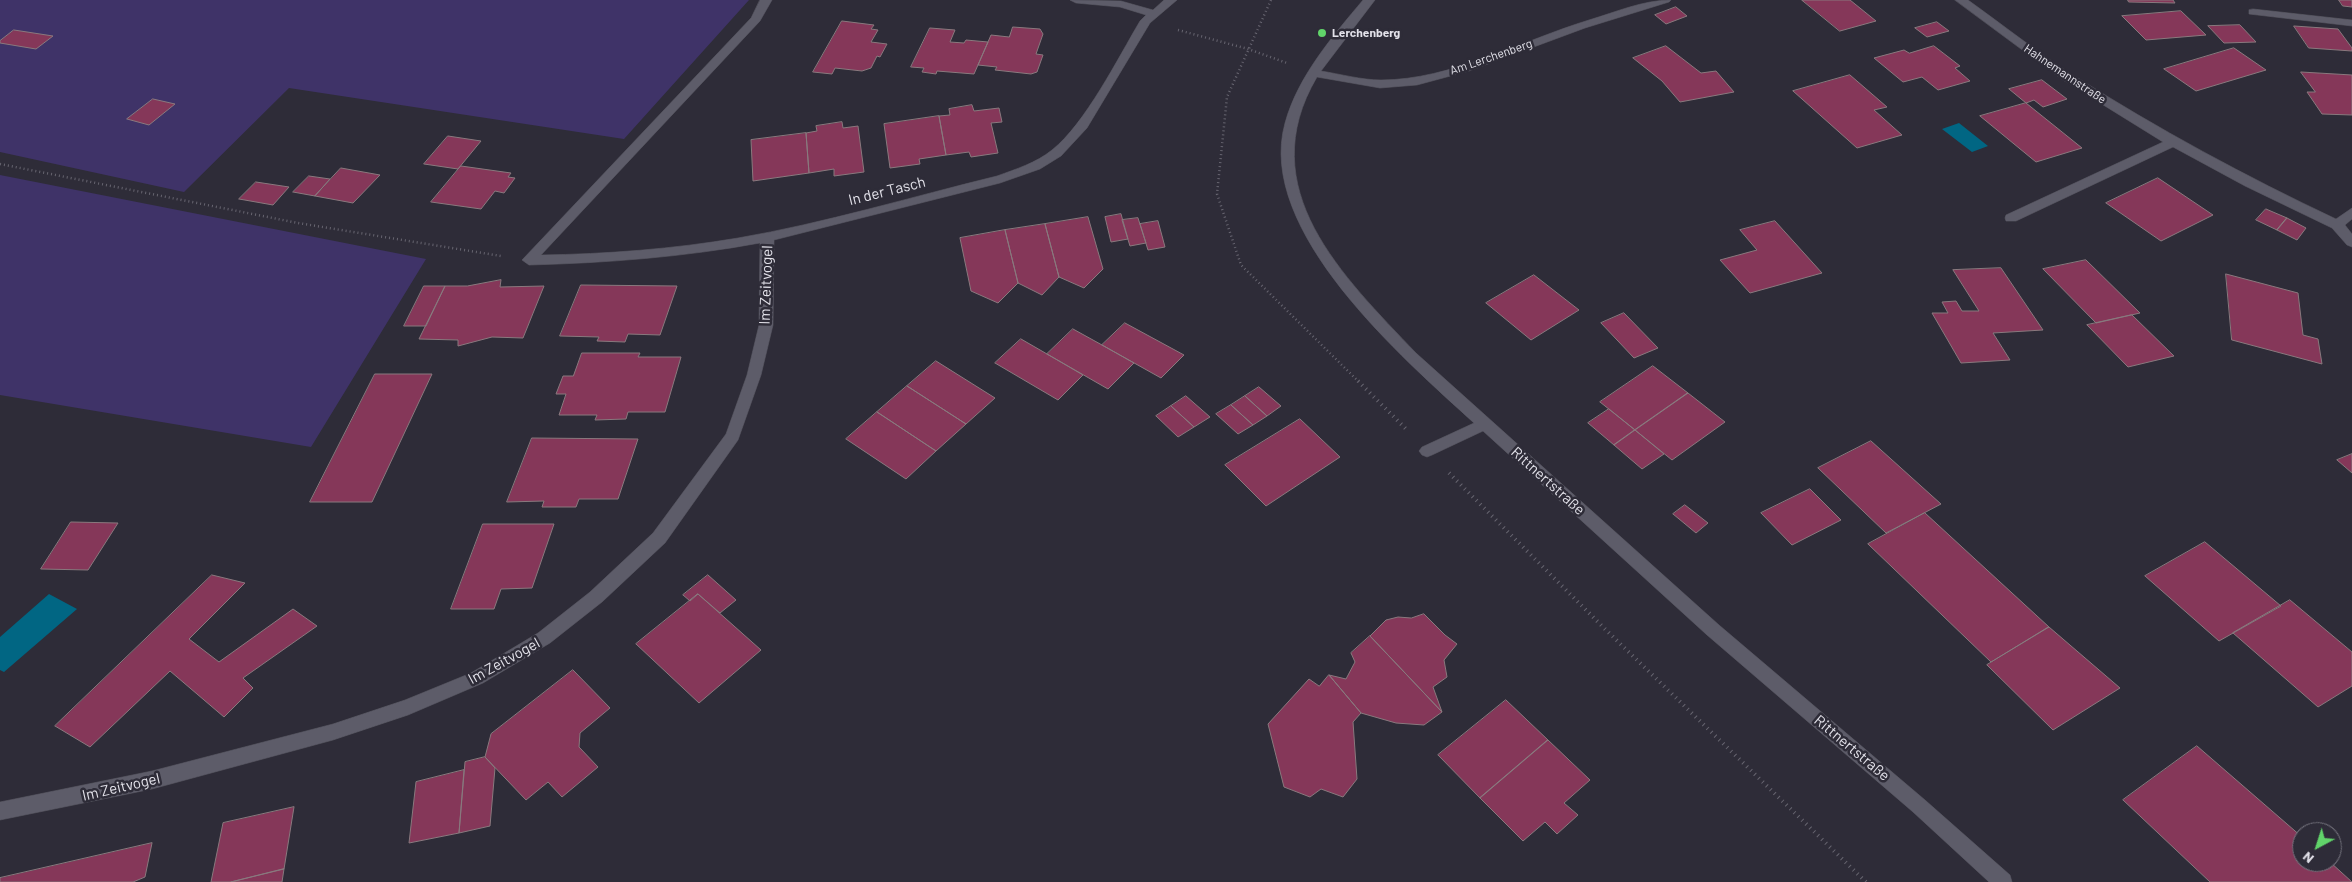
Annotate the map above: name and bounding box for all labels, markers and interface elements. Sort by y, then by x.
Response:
place label: Lerchenberg [1332,26,1400,40]
marker: Lerchenberg [1316,27,1328,39]
street label: Am Lerchenberg [1448,36,1534,78]
street label: Hahnemannstraße [2021,41,2109,107]
street label: In der Tasch [847,173,927,209]
street label: Im Zeitvogel [756,245,776,325]
street label: Rittnertstraße [1507,443,1589,519]
street label: Im Zeitvogel [465,634,543,688]
street label: Rittnertstraße [1811,711,1893,785]
street label: Im Zeitvogel [80,769,162,805]
north arrow [2292,822,2342,872]
text: N [2299,849,2317,868]

